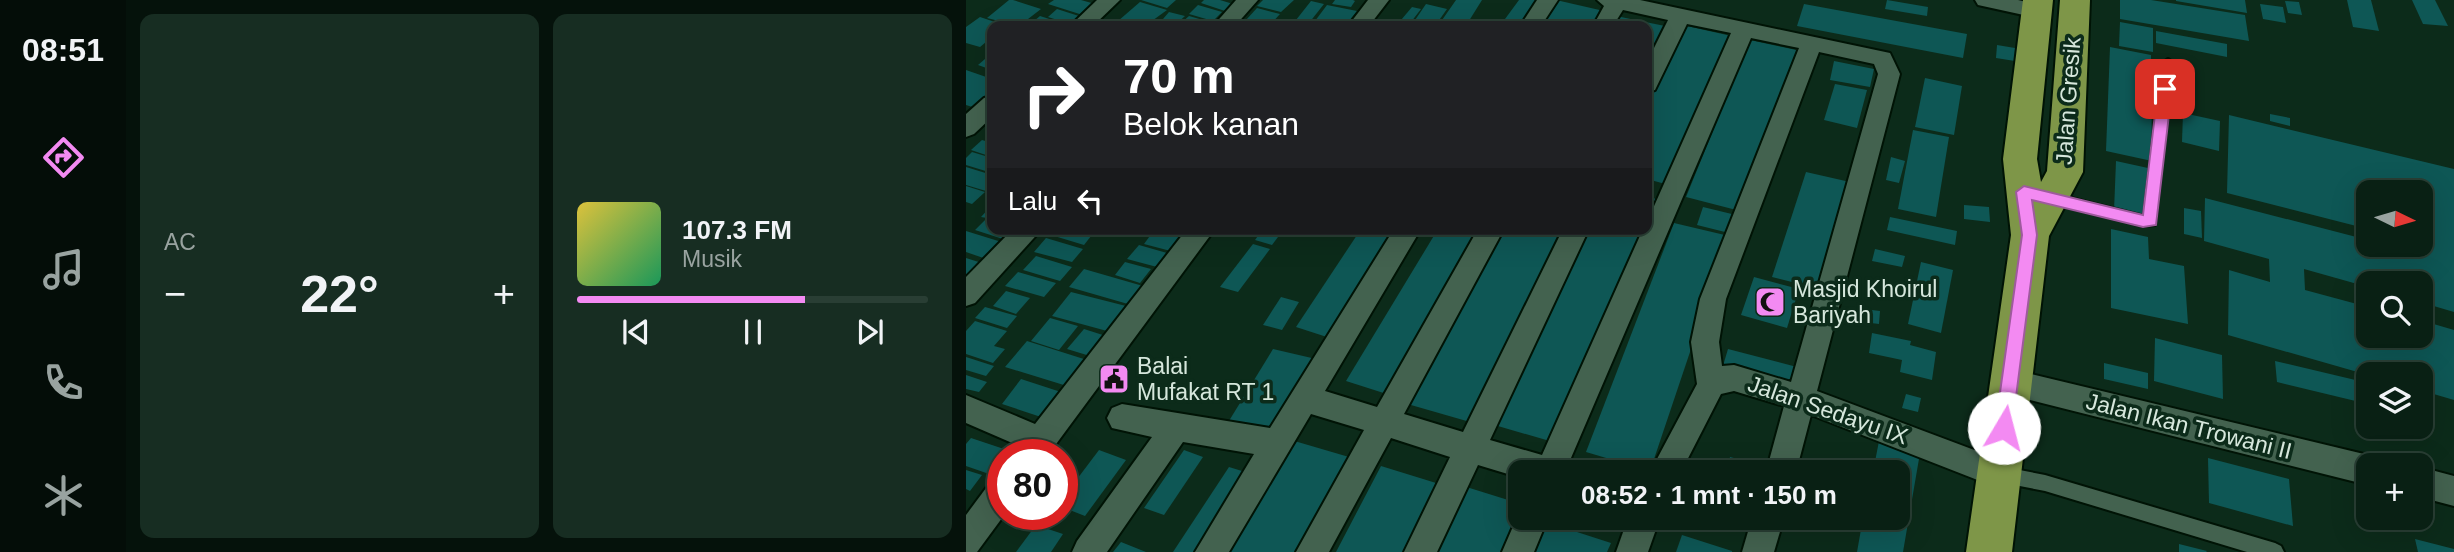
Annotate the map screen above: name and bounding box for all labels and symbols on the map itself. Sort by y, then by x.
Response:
street label: Jalan Gresik [2051,36,2085,166]
pin [2135,59,2195,119]
north arrow [2356,180,2432,257]
place label: Masjid Khoirul Bariyah [1793,276,1937,328]
mosque icon: Masjid Khoirul Bariyah [1753,285,1787,319]
place label: Balai Mufakat RT 1 [1137,353,1274,405]
public building icon: Balai Mufakat RT 1 [1097,362,1131,396]
street label: Jalan Sedayu IX [1745,370,1911,450]
street label: Jalan Ikan Trowani II [2084,388,2294,464]
position arrow [1967,391,2041,465]
speed limit sign: 80 [987,439,1078,530]

